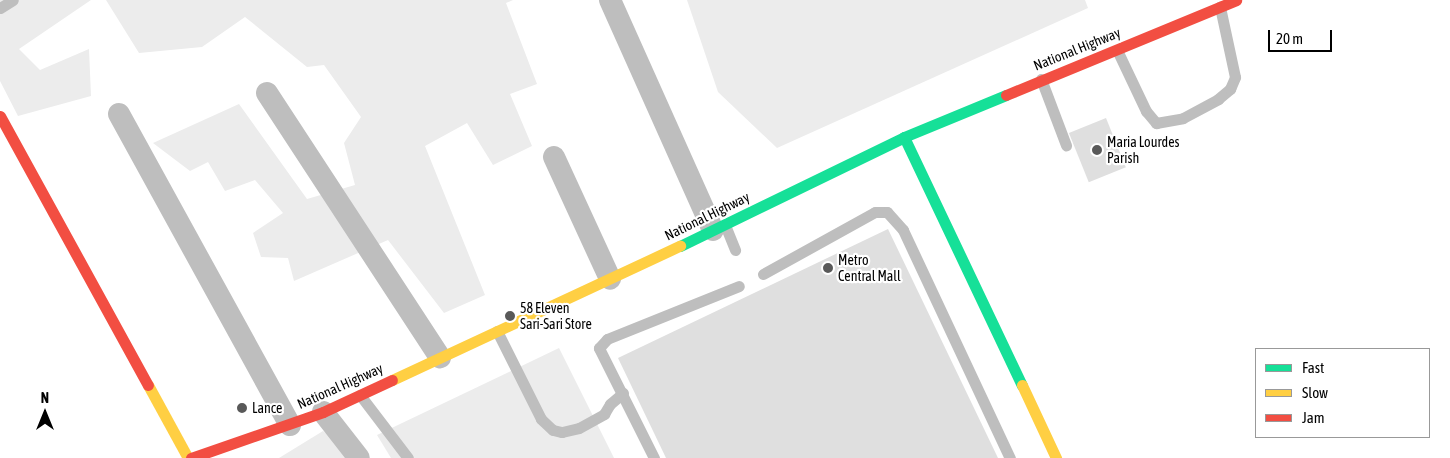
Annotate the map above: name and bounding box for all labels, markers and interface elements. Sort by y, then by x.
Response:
scale bar [1270,20,1334,52]
street label: National Highway [1031,24,1123,74]
text: 20 m [1276,30,1303,47]
place label: Maria Lourdes Parish [1107,134,1179,166]
marker: Maria Lourdes Parish [1091,144,1103,156]
street label: National Highway [662,188,752,244]
place label: Metro Central Mall [838,252,901,284]
marker: Metro Central Mall [822,262,834,274]
place label: 58 Eleven Sari-Sari Store [520,300,592,332]
marker: 58 Eleven Sari-Sari Store [504,310,516,322]
legend [1255,348,1430,438]
text: Fast [1302,359,1324,376]
street label: National Highway [294,360,386,412]
text: Slow [1302,384,1328,401]
north arrow [20,388,70,438]
text: N [41,390,49,406]
place label: Lance [252,400,282,416]
marker: Lance [236,402,248,414]
text: Jam [1302,409,1325,426]

